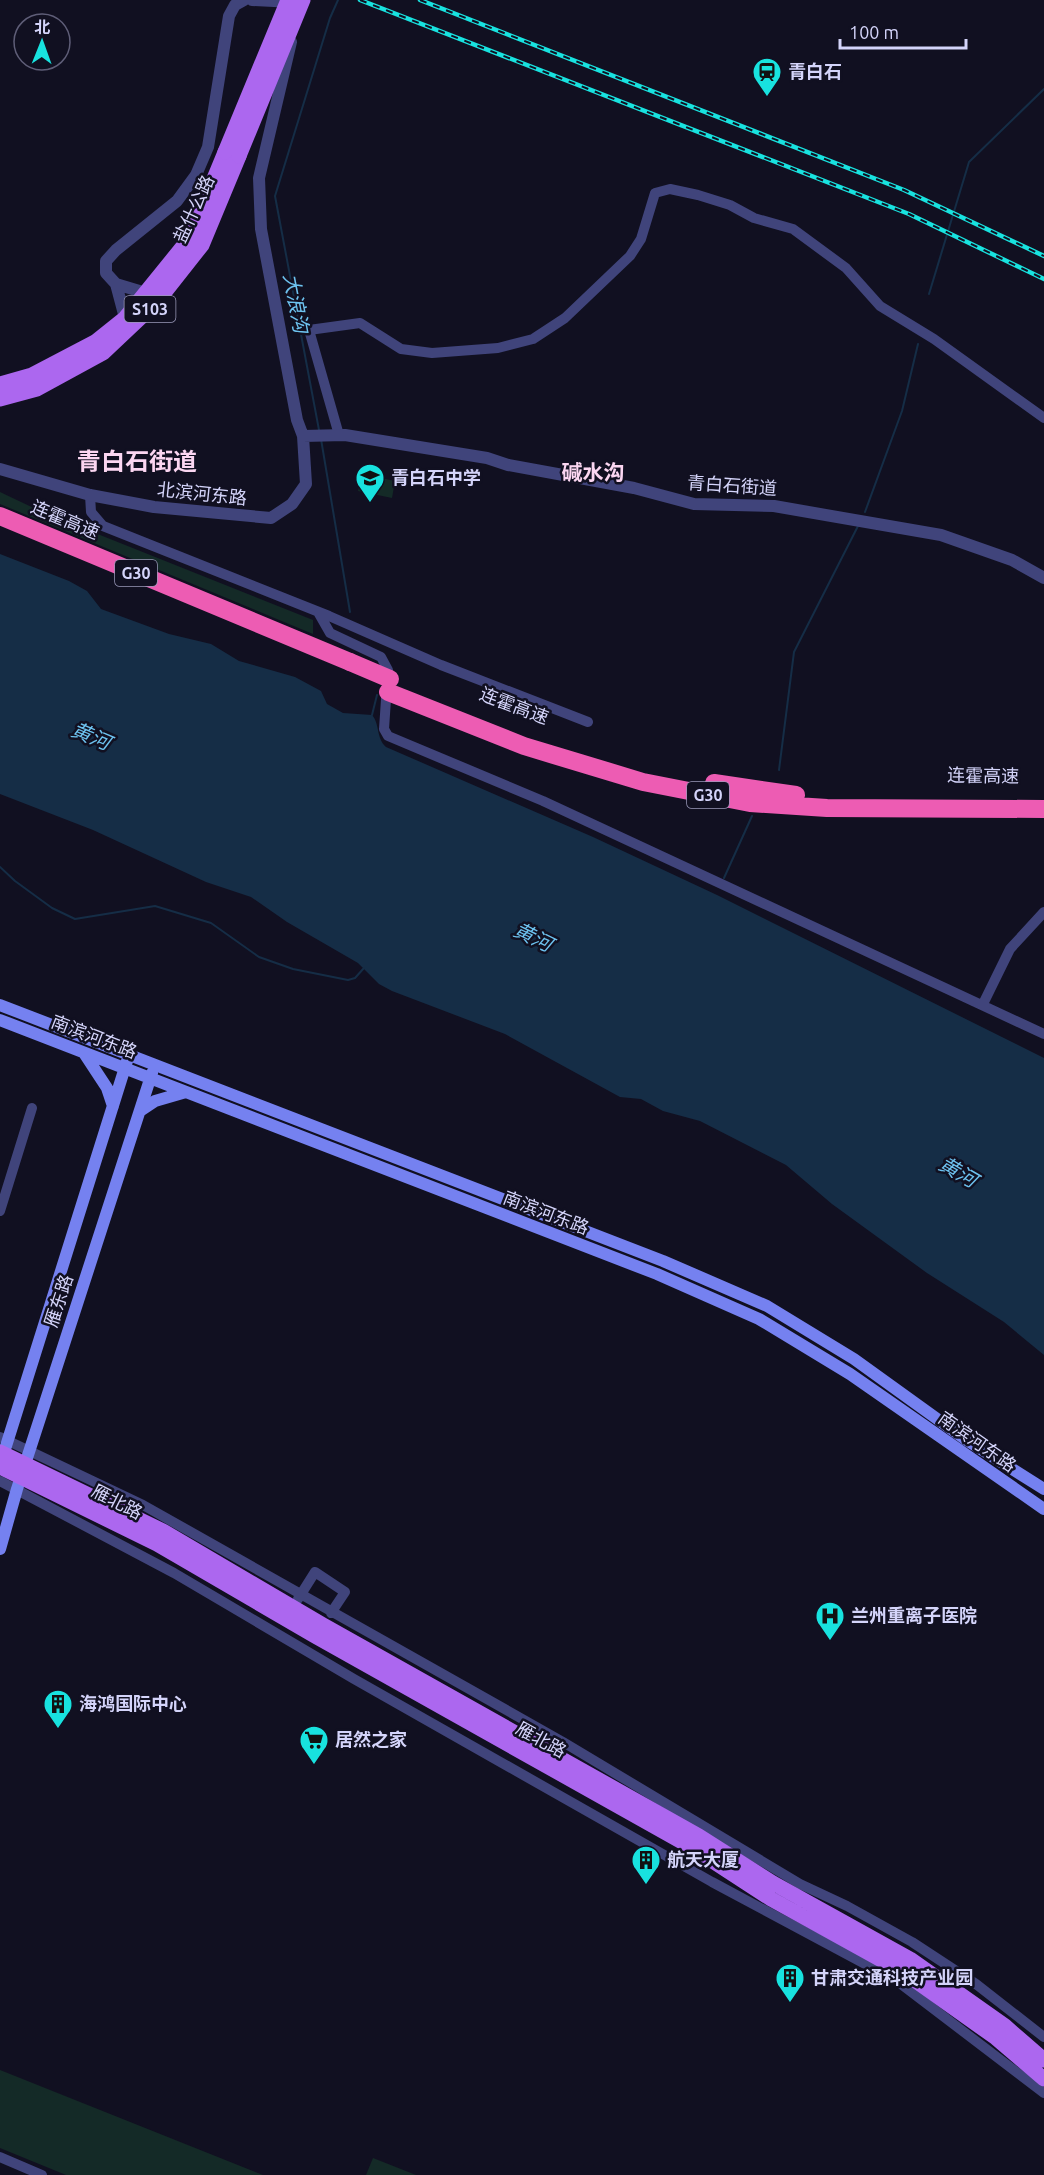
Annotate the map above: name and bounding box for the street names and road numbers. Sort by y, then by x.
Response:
street label: 盐什公路 [169,172,217,245]
road number: S103 [124,296,176,322]
street label: 青白石街道 [686,472,778,498]
street label: 北滨河东路 [156,478,248,508]
street label: 连霍高速 [28,496,102,542]
road number: G30 [115,560,157,586]
street label: 连霍高速 [477,683,552,727]
street label: 连霍高速 [947,764,1019,786]
road number: G30 [687,782,729,808]
street label: 南滨河东路 [49,1011,140,1062]
street label: 南滨河东路 [501,1187,592,1238]
street label: 雁东路 [40,1272,76,1329]
street label: 南滨河东路 [935,1407,1020,1475]
street label: 雁北路 [89,1480,146,1522]
street label: 雁北路 [513,1717,570,1761]

